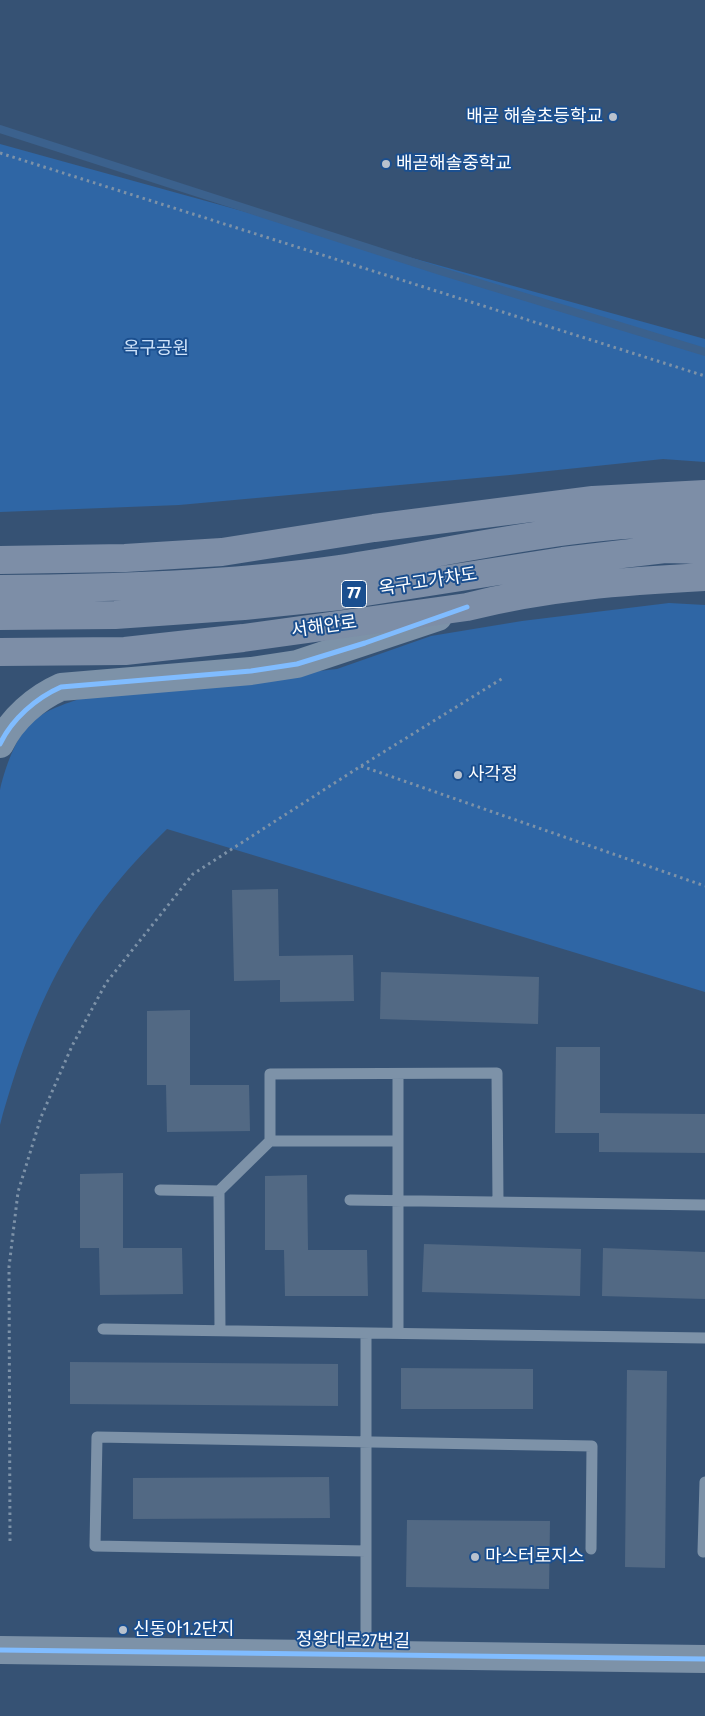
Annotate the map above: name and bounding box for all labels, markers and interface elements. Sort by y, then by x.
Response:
place label: 배곧 해솔초등학교 [466,106,603,128]
marker: 배곧 해솔초등학교 [607,111,619,123]
place label: 배곧해솔중학교 [396,153,512,175]
marker: 배곧해솔중학교 [380,158,392,170]
park label: 옥구공원 [123,338,189,360]
street label: 옥구고가차도 [377,564,479,600]
road number: 77 [342,580,366,608]
street label: 서해안로 [290,612,358,642]
place label: 사각정 [468,764,518,786]
marker: 사각정 [452,769,464,781]
place label: 마스터로지스 [485,1546,584,1568]
marker: 마스터로지스 [469,1551,481,1563]
place label: 신동아1.2단지 [133,1619,235,1641]
marker: 신동아1.2단지 [117,1624,129,1636]
street label: 정왕대로27번길 [296,1629,410,1653]

